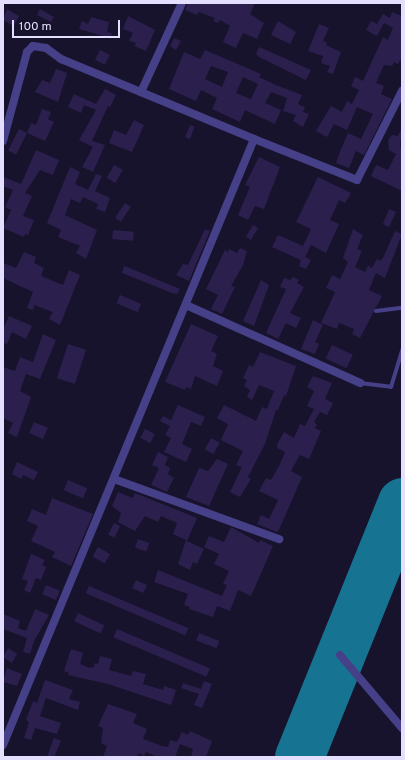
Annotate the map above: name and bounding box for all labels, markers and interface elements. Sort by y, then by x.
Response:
scale bar [14,12,122,38]
text: 100 m [19,19,52,35]

